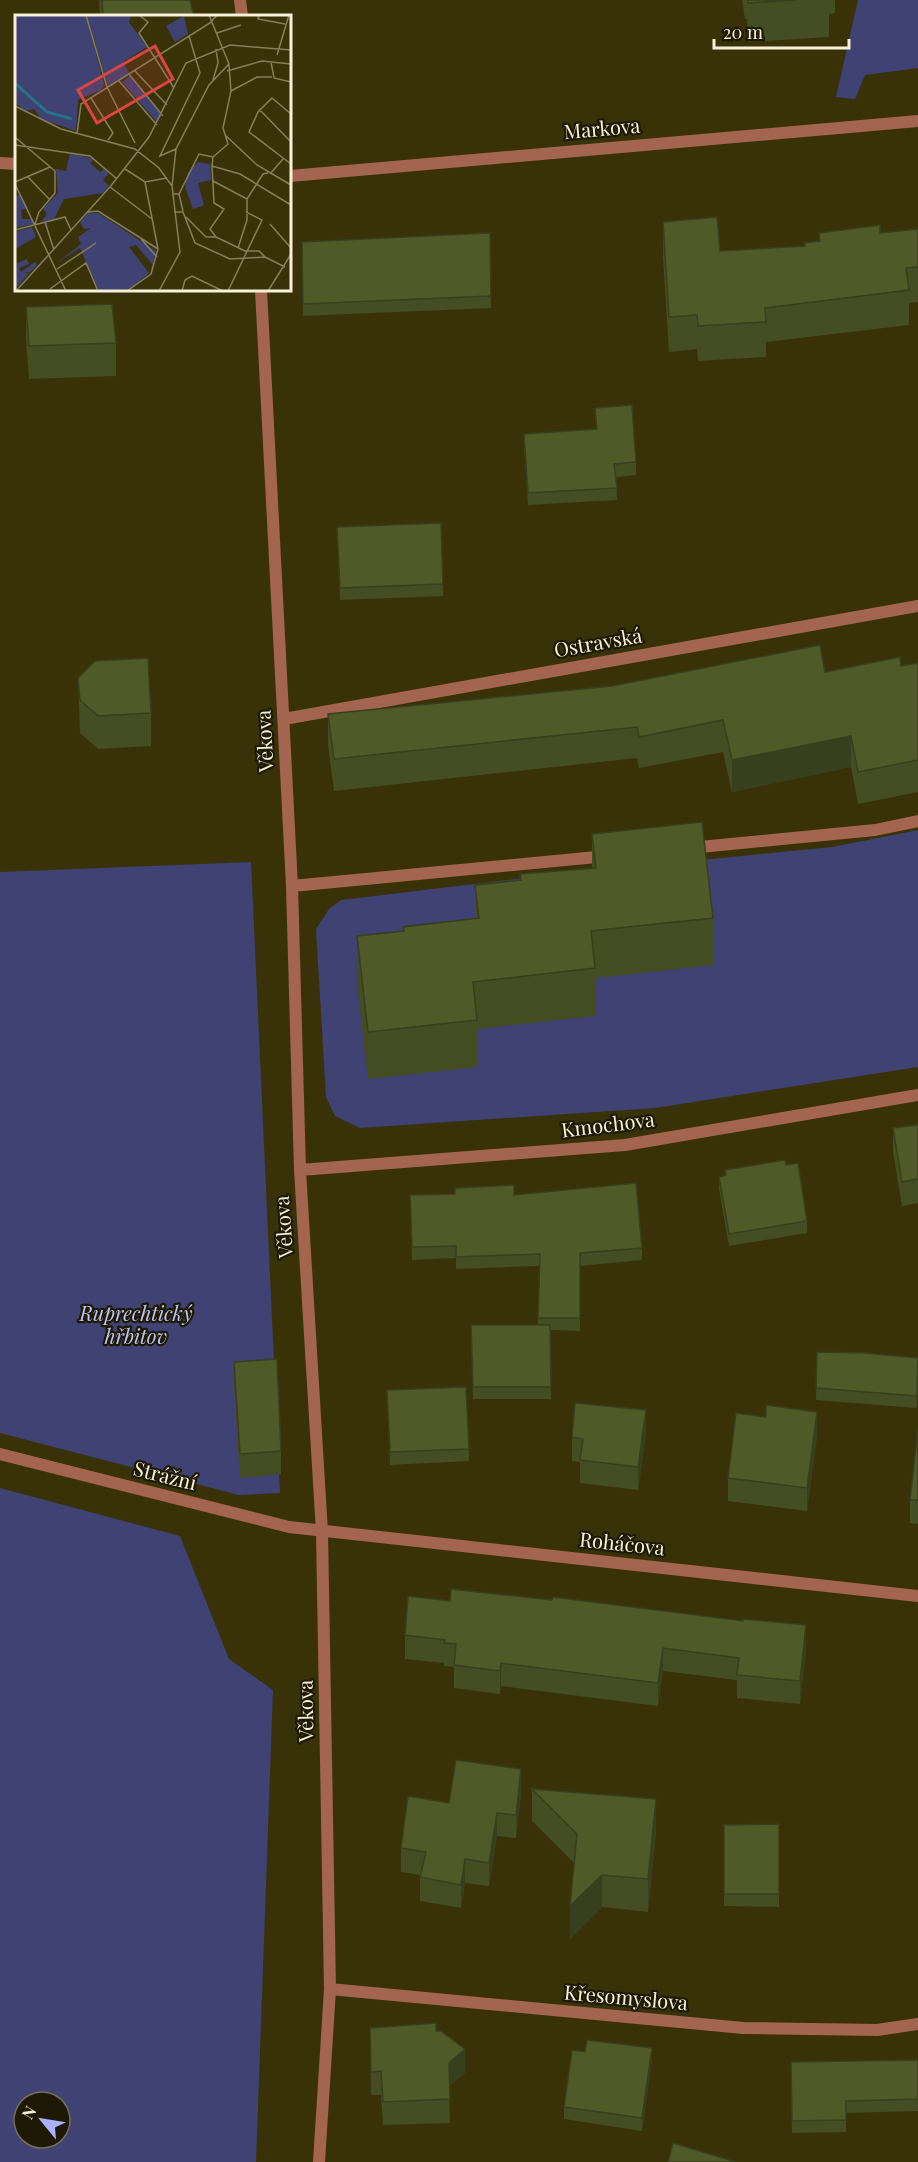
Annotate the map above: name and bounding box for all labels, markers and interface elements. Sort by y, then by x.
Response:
scale bar [714,12,849,50]
inset map [15,15,291,291]
text: 20 m [723,20,763,44]
street label: Markova [563,111,641,144]
street label: Ostravská [552,620,644,663]
street label: Věkova [248,709,279,774]
street label: Kmochova [560,1104,656,1143]
street label: Věkova [267,1195,298,1260]
park label: Ruprechtický hřbitov [78,1299,193,1349]
street label: Strážní [131,1454,200,1495]
street label: Roháčova [578,1525,666,1560]
street label: Věkova [290,1680,319,1743]
street label: Křesomyslova [563,1978,689,2015]
north arrow [12,2090,72,2150]
text: N [17,2102,41,2123]

